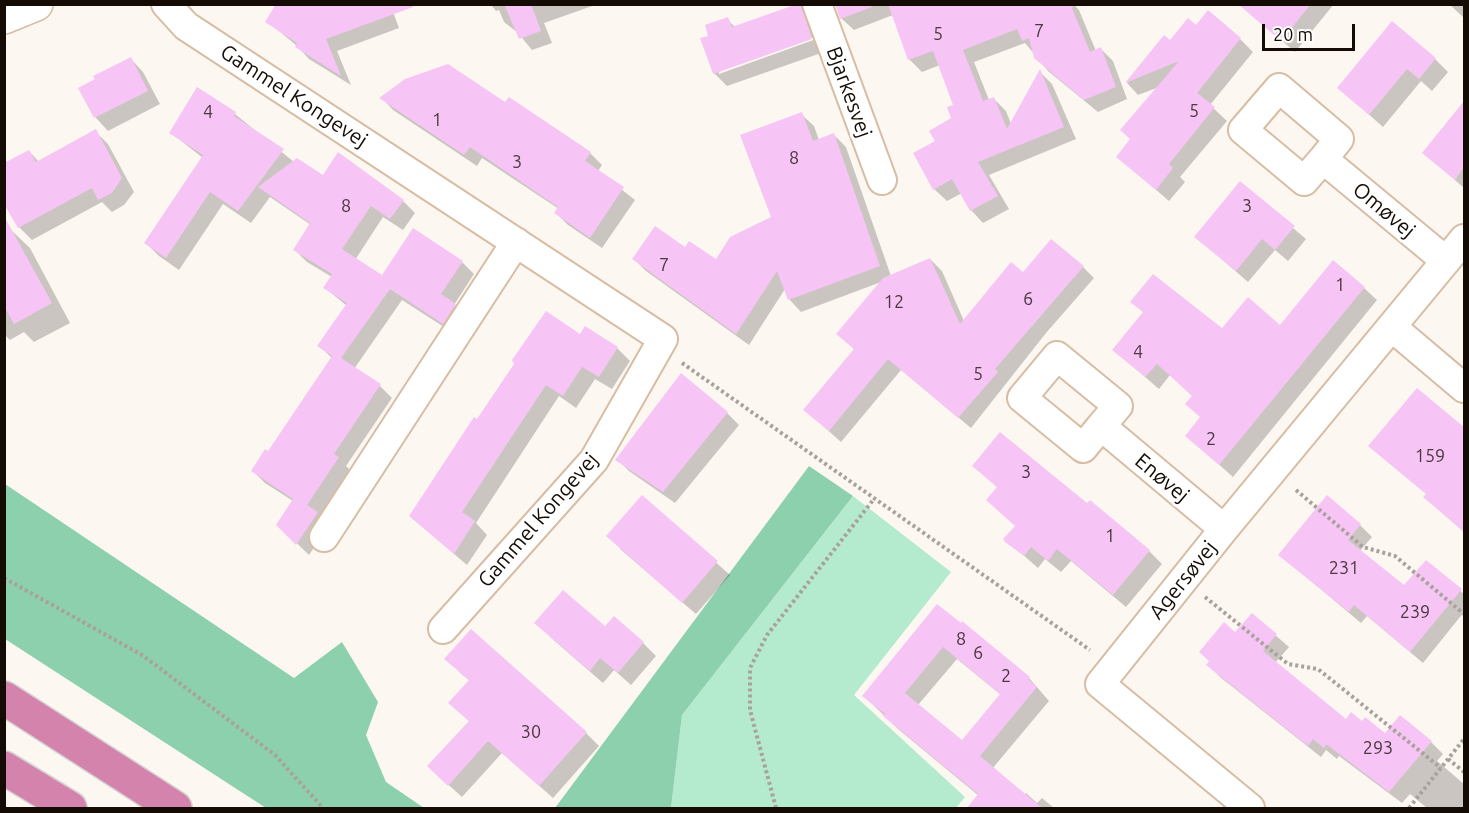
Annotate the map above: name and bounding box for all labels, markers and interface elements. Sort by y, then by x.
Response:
scale bar [1265,12,1358,50]
house number: 7 [1034,20,1044,42]
house number: 5 [933,23,943,45]
text: 20 m [1273,24,1313,44]
street label: Gammel Kongevej [216,39,372,153]
street label: Bjarkesvej [821,43,877,141]
house number: 5 [1189,100,1199,122]
house number: 4 [203,101,213,123]
house number: 1 [432,109,442,131]
house number: 8 [789,147,799,169]
house number: 3 [512,151,522,173]
street label: Omøvej [1348,177,1420,243]
house number: 8 [341,195,351,217]
house number: 3 [1242,195,1252,217]
house number: 7 [659,254,669,276]
house number: 1 [1335,274,1345,296]
house number: 6 [1023,288,1033,310]
house number: 12 [884,291,904,313]
house number: 4 [1133,341,1143,363]
house number: 5 [973,363,983,385]
house number: 2 [1206,428,1216,450]
house number: 159 [1415,445,1445,467]
street label: Gammel Kongevej [473,447,603,593]
street label: Enøvej [1130,448,1194,508]
house number: 3 [1021,461,1031,483]
house number: 1 [1105,525,1115,547]
street label: Agersøvej [1144,536,1222,624]
house number: 231 [1329,557,1359,579]
house number: 239 [1400,601,1430,623]
house number: 8 [956,628,966,650]
house number: 6 [973,642,983,664]
house number: 2 [1001,665,1011,687]
house number: 30 [521,721,541,743]
house number: 293 [1363,737,1393,759]

